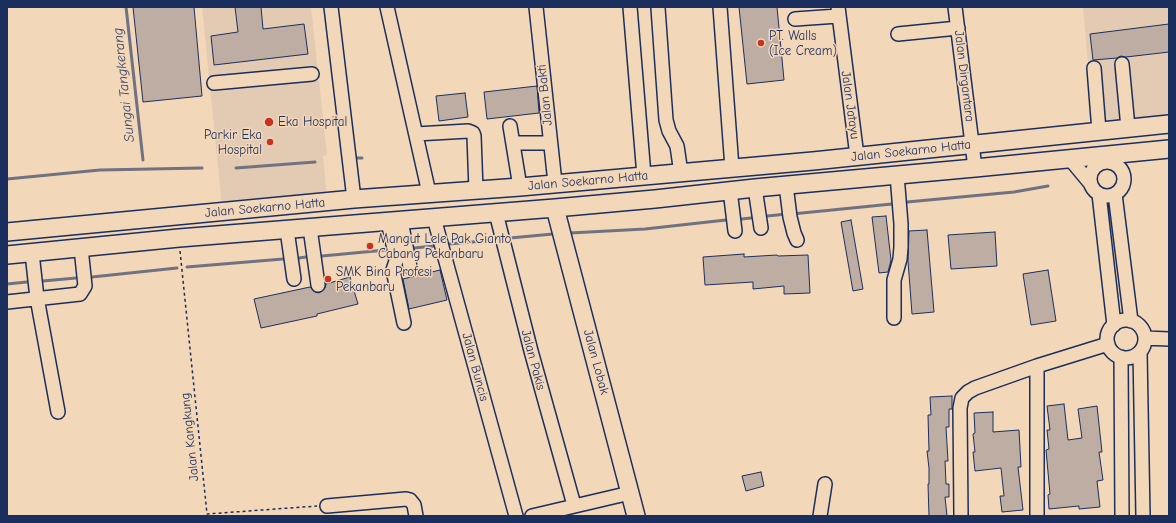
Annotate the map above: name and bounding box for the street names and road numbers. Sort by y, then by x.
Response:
street label: Jalan Dirgantara [951,29,977,123]
street label: Jalan Bakti [534,64,556,126]
street label: Jalan Jatayu [837,70,863,140]
street label: Jalan Soekarno Hatta [850,137,972,165]
street label: Jalan Soekarno Hatta [527,168,649,194]
street label: Jalan Soekarno Hatta [204,195,326,221]
street label: Jalan Pakis [517,328,549,392]
street label: Jalan Lobak [580,328,612,396]
street label: Jalan Buncis [458,331,492,403]
street label: Jalan Kangkung [178,392,202,482]

